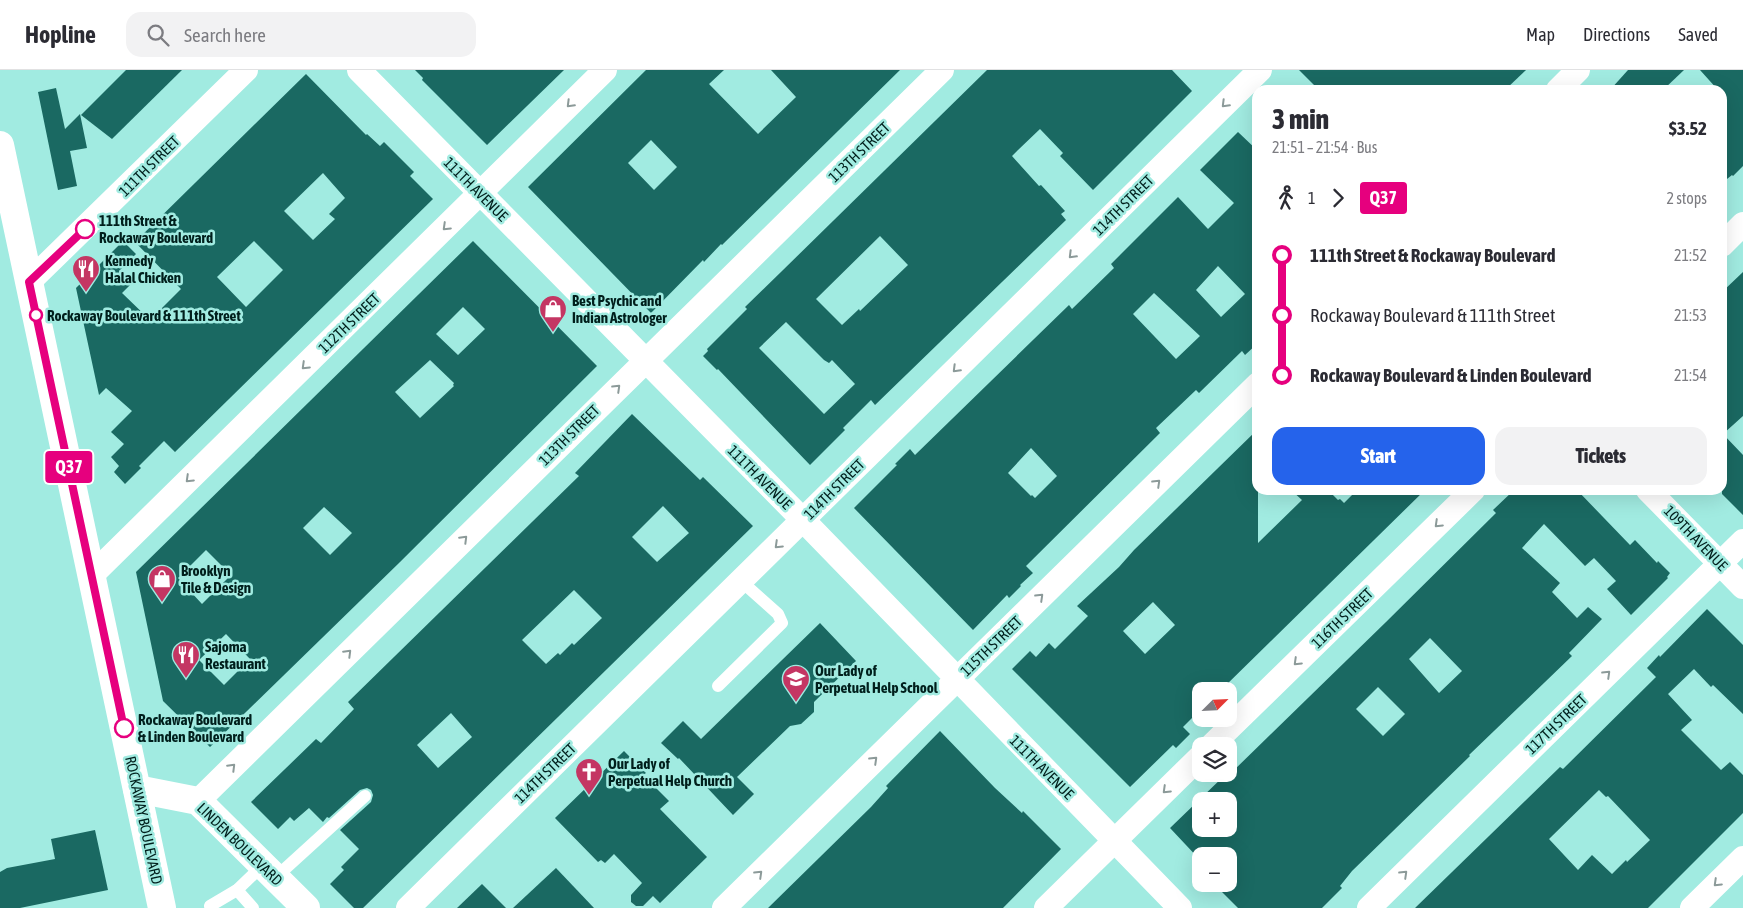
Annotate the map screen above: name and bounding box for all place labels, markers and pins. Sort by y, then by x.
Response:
place label: 111th Street & Rockaway Boulevard [99,212,213,246]
marker: 111th Street & Rockaway Boulevard [75,219,95,239]
place label: Kennedy Halal Chicken [105,252,181,286]
restaurant icon: Kennedy Halal Chicken [71,254,101,293]
place label: Best Psychic and Indian Astrologer [572,292,667,326]
shop icon: Best Psychic and Indian Astrologer [538,294,568,333]
place label: Rockaway Boulevard & 111th Street [47,307,241,324]
marker: Rockaway Boulevard & 111th Street [29,308,43,322]
place label: Brooklyn Tile & Design [181,562,251,596]
shop icon: Brooklyn Tile & Design [147,564,177,603]
place label: Sajoma Restaurant [205,638,267,672]
restaurant icon: Sajoma Restaurant [171,640,201,679]
place label: Our Lady of Perpetual Help School [815,662,939,696]
school or university icon: Our Lady of Perpetual Help School [781,664,811,703]
place label: Rockaway Boulevard & Linden Boulevard [138,711,252,745]
marker: Rockaway Boulevard & Linden Boulevard [114,718,134,738]
place label: Our Lady of Perpetual Help Church [608,755,732,789]
church icon: Our Lady of Perpetual Help Church [574,757,604,796]

